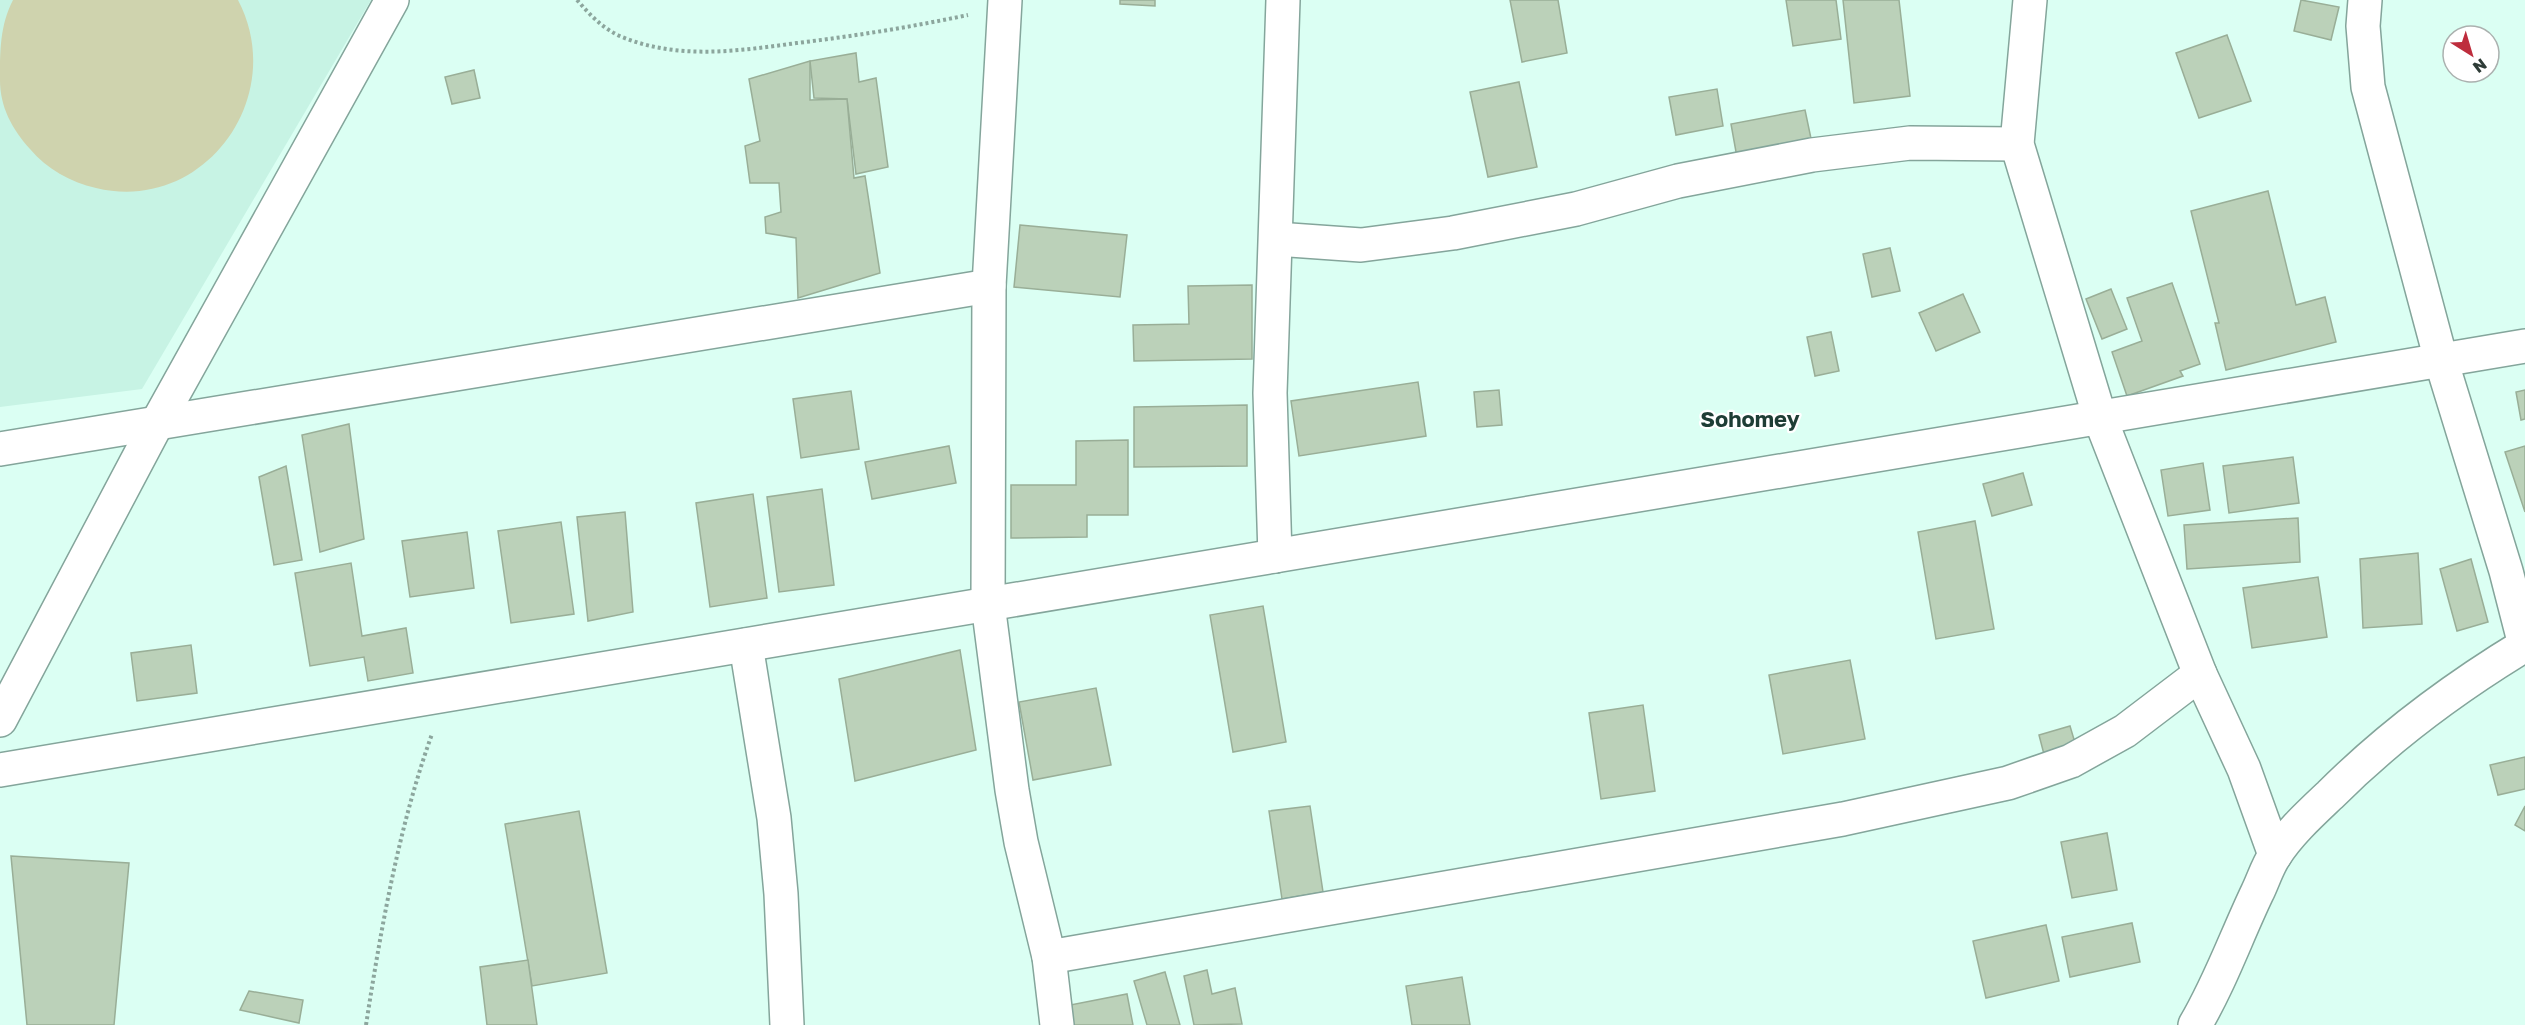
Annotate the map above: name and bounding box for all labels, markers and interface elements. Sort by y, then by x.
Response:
north arrow [2441,24,2501,84]
text: N [2469,54,2491,78]
district label: Sohomey [1700,405,1800,432]

